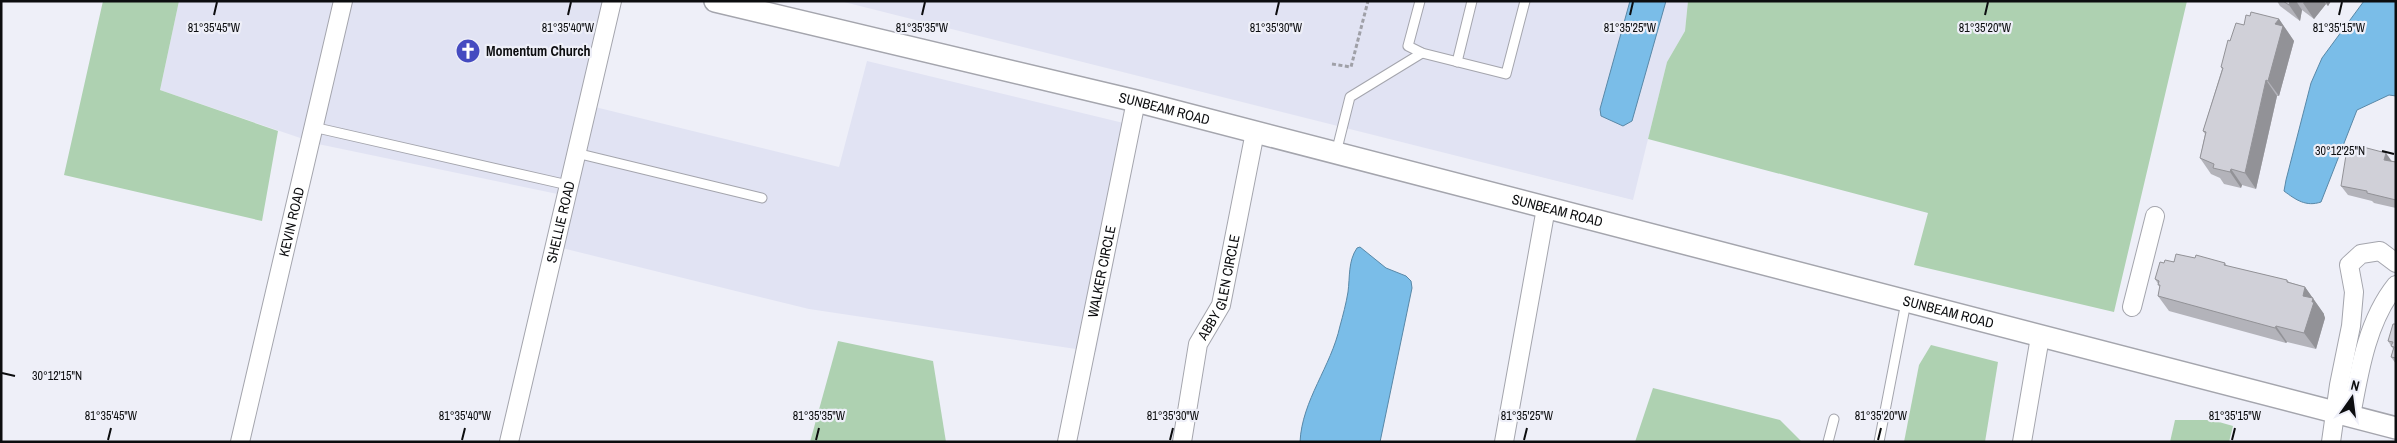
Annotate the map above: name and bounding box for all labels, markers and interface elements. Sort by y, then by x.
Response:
text: 81°35'45"W [188,20,241,36]
text: 81°35'40"W [542,20,595,36]
text: 81°35'35"W [896,20,949,36]
text: 81°35'30"W [1250,20,1303,36]
text: 81°35'25"W [1604,20,1657,36]
text: 81°35'20"W [1959,20,2012,36]
text: 81°35'15"W [2313,20,2366,36]
church icon: Momentum Church [455,38,481,64]
place label: Momentum Church [486,42,591,60]
street label: SUNBEAM ROAD [1117,88,1212,129]
text: 30°12'25"N [2315,143,2365,159]
street label: SHELLIE ROAD [542,179,579,265]
street label: KEVIN ROAD [275,185,308,259]
street label: SUNBEAM ROAD [1510,190,1605,231]
street label: WALKER CIRCLE [1083,224,1120,319]
street label: ABBY GLEN CIRCLE [1193,233,1244,344]
street label: SUNBEAM ROAD [1901,291,1996,332]
text: 30°12'15"N [32,368,82,384]
north arrow [2327,373,2377,423]
text: N [2349,376,2361,395]
text: 81°35'45"W [85,408,138,424]
text: 81°35'40"W [439,408,492,424]
text: 81°35'35"W [793,408,846,424]
text: 81°35'30"W [1147,408,1200,424]
text: 81°35'25"W [1501,408,1554,424]
text: 81°35'20"W [1855,408,1908,424]
text: 81°35'15"W [2209,408,2262,424]

